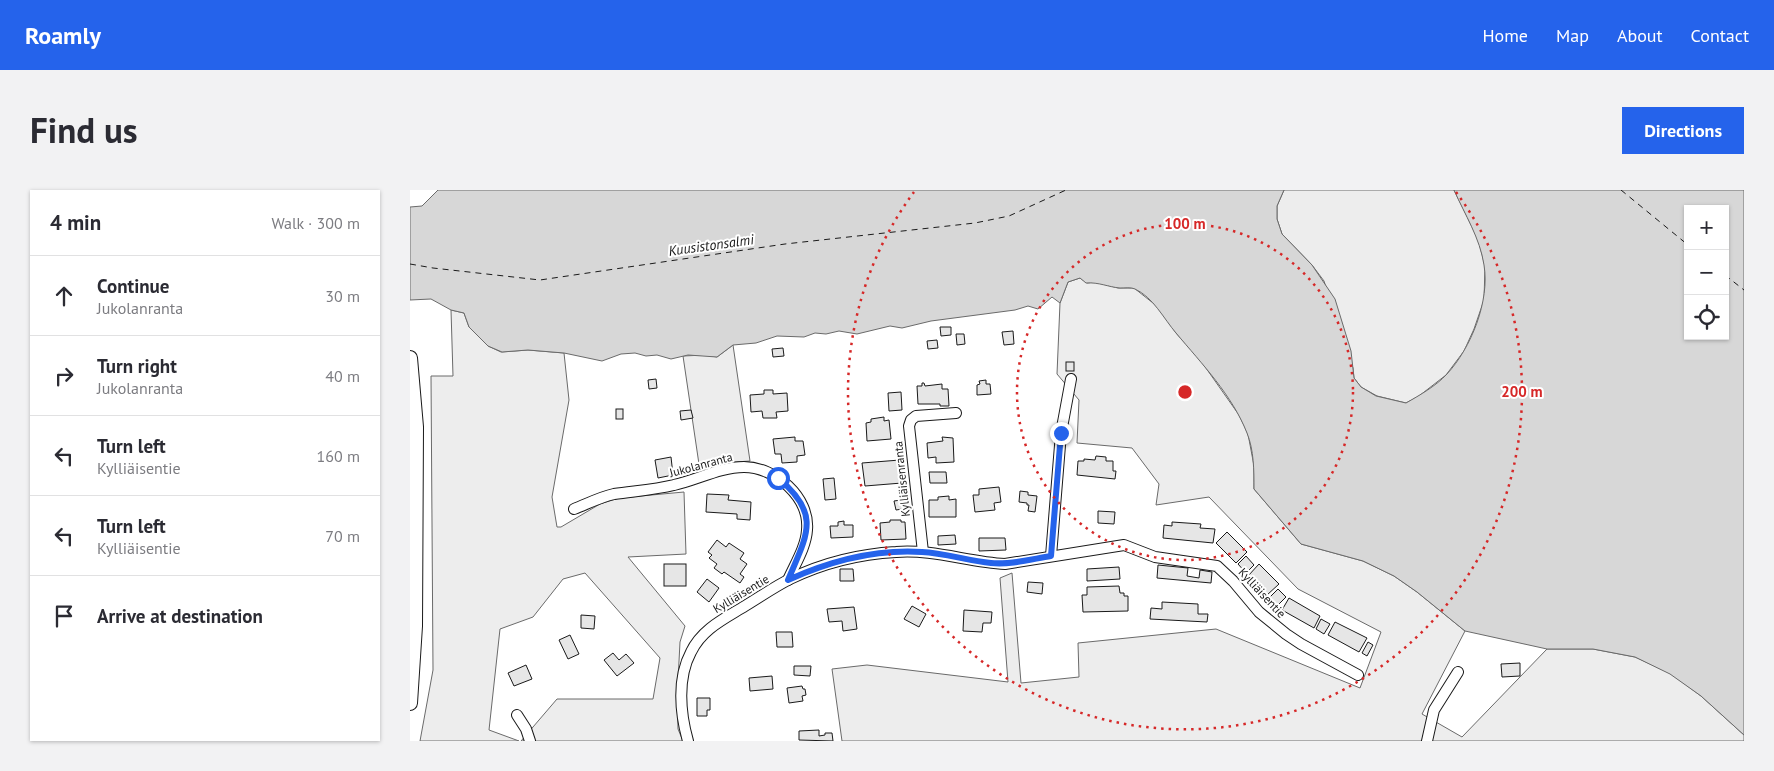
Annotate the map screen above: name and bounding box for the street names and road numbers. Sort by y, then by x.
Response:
street label: Kylliäisenranta [890,440,913,518]
street label: Jukolanranta [667,449,734,480]
street label: Kylliäisentie [1235,565,1289,621]
street label: Kylliäisentie [710,571,771,616]

